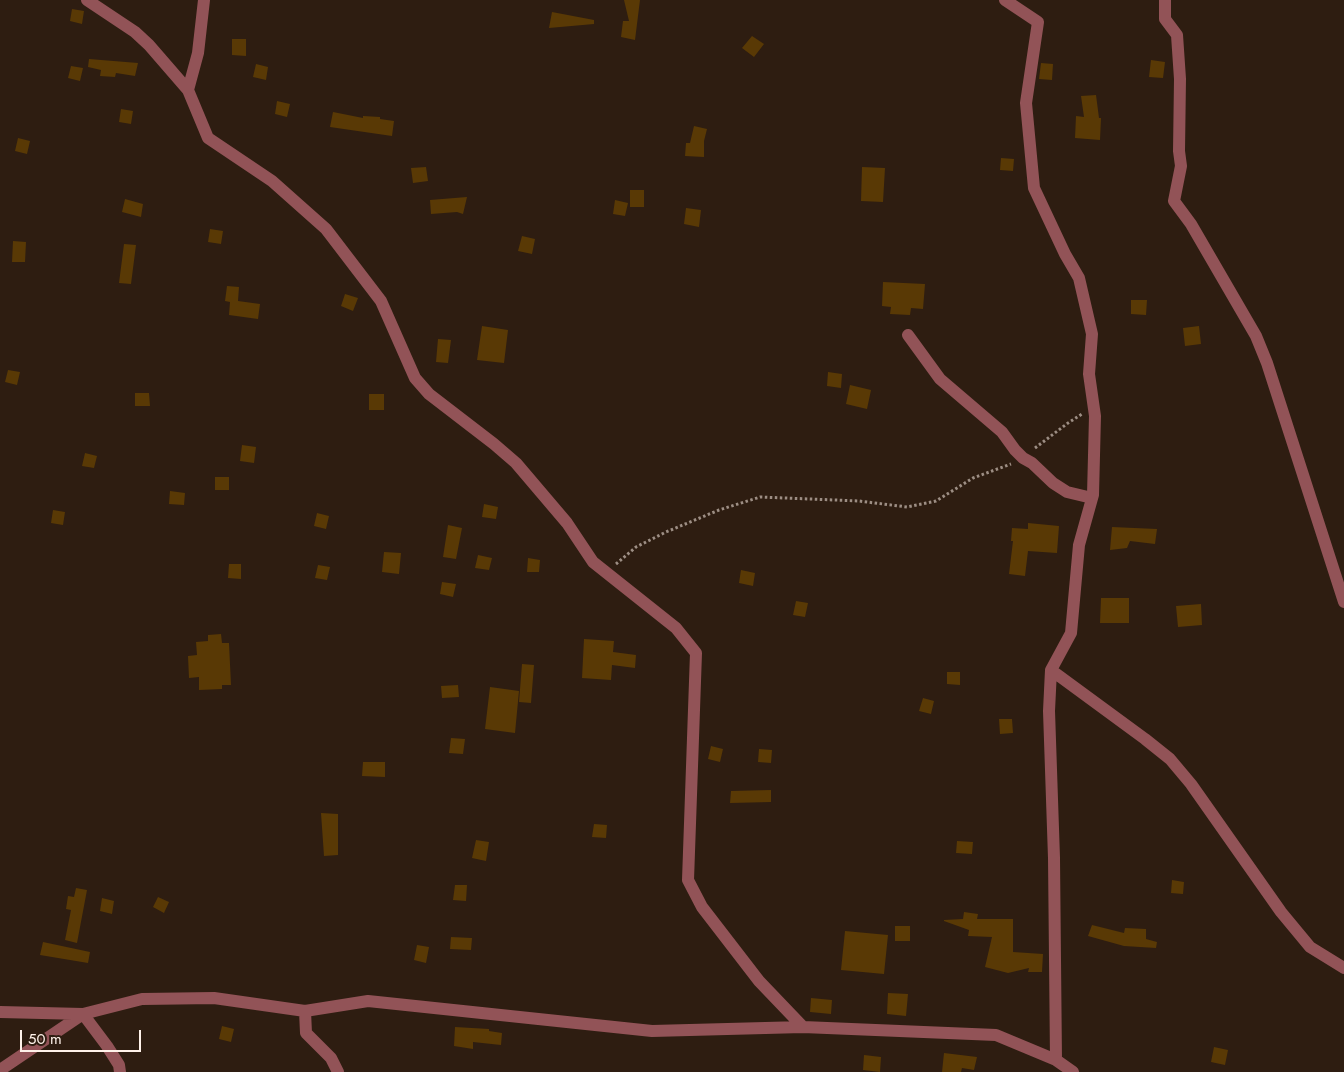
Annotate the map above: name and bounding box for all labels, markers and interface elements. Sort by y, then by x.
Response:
scale bar [22,1020,144,1052]
text: 50 m [28,1028,62,1050]

